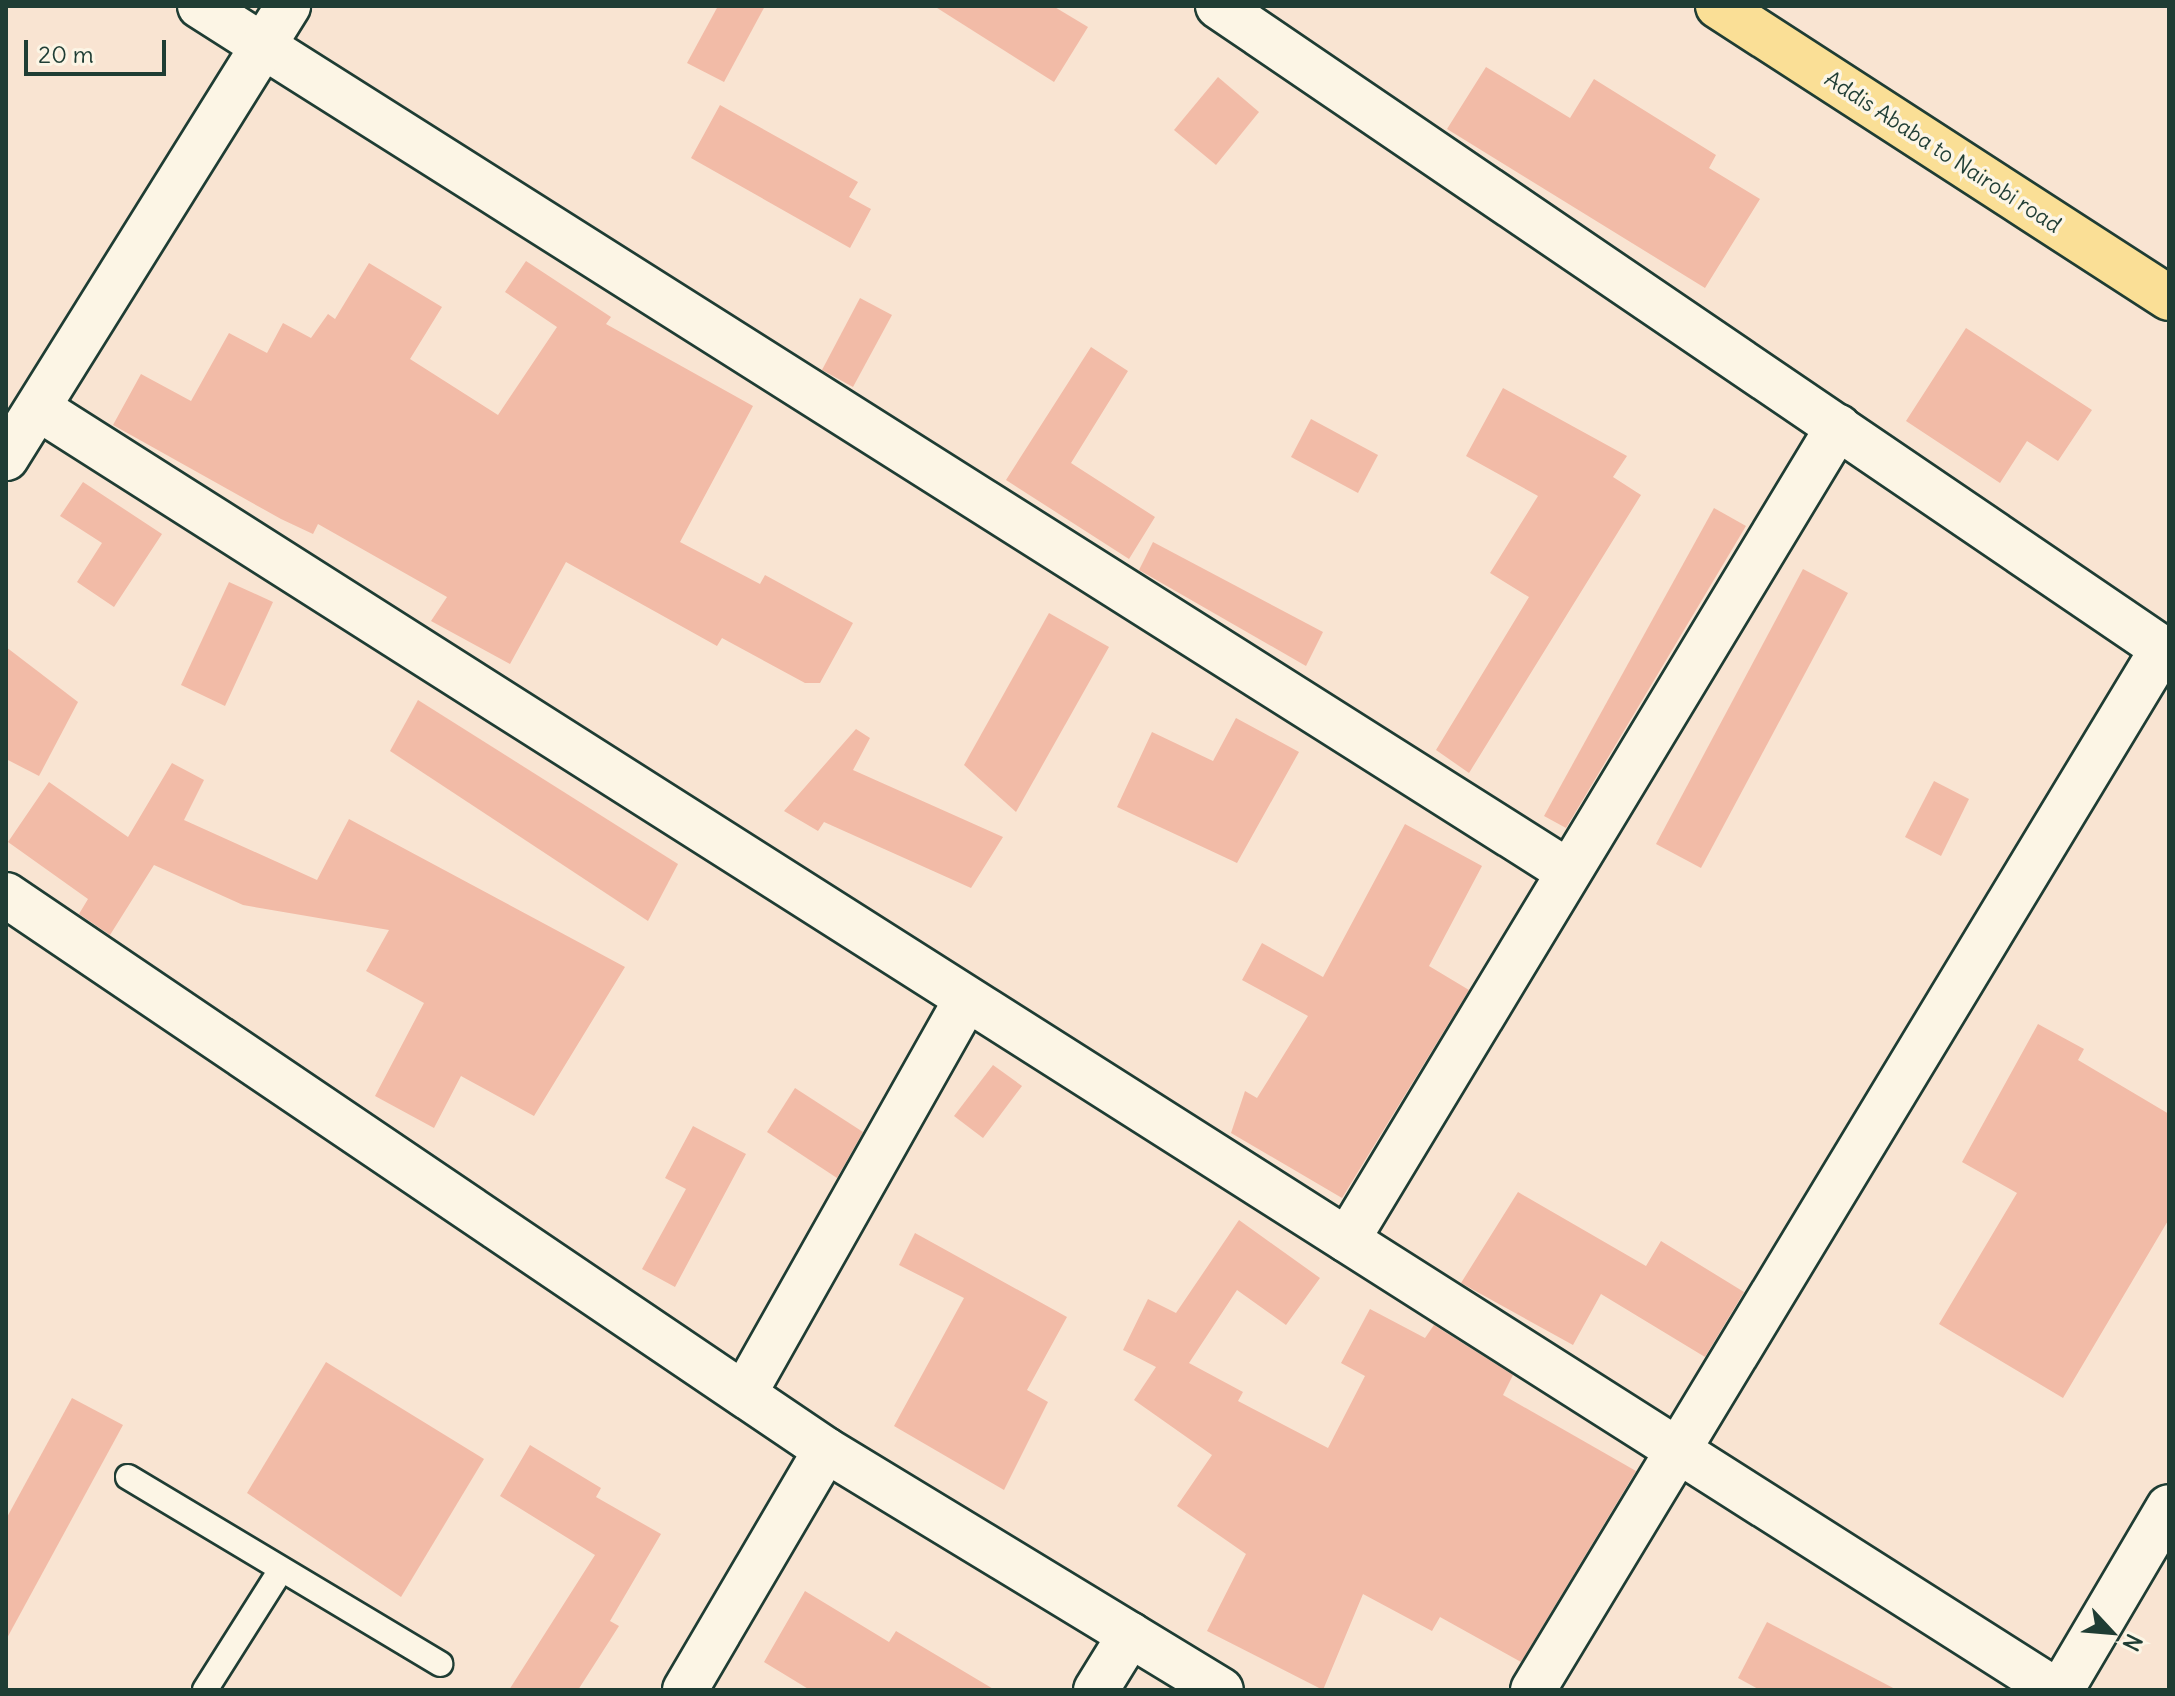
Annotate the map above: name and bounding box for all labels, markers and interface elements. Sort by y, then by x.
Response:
scale bar [28,24,170,74]
text: 20 m [38,39,94,69]
street label: Addis Ababa to Nairobi road [1820,66,2066,238]
north arrow [2071,1592,2151,1672]
text: N [2117,1630,2148,1655]

